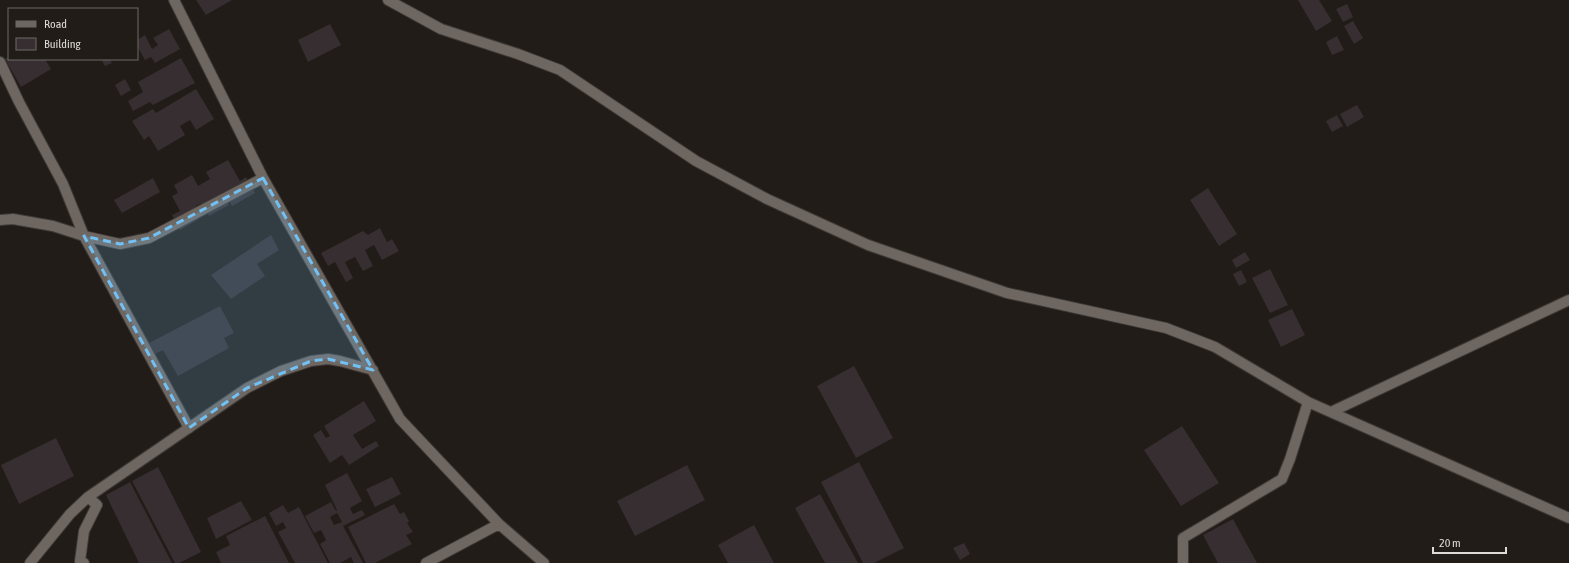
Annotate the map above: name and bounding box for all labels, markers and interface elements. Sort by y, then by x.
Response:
legend [8,8,138,60]
text: Road [44,17,67,31]
text: Building [44,37,82,51]
scale bar [1433,529,1506,555]
text: 20 m [1439,536,1461,550]

